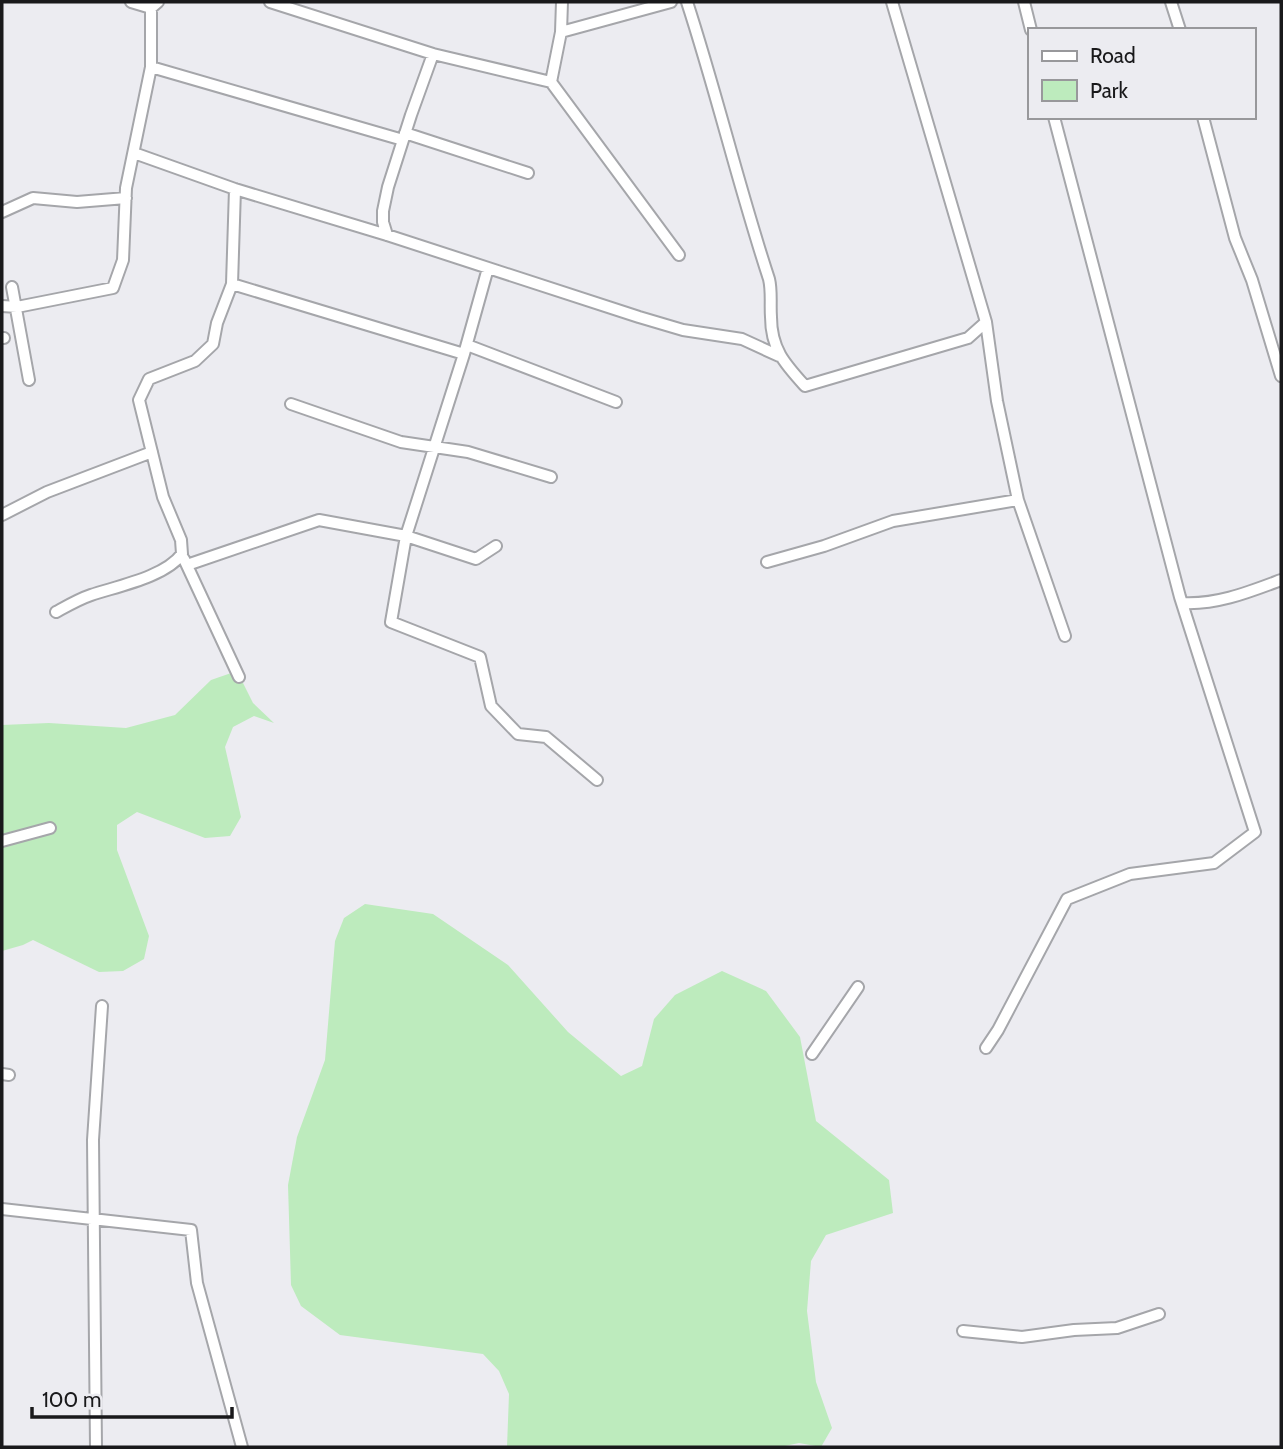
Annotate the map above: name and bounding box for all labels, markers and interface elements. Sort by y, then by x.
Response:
legend [1028,28,1255,119]
text: Road [1090,43,1136,68]
text: Park [1090,78,1128,103]
scale bar [32,1376,231,1420]
text: 100 m [42,1387,101,1412]

